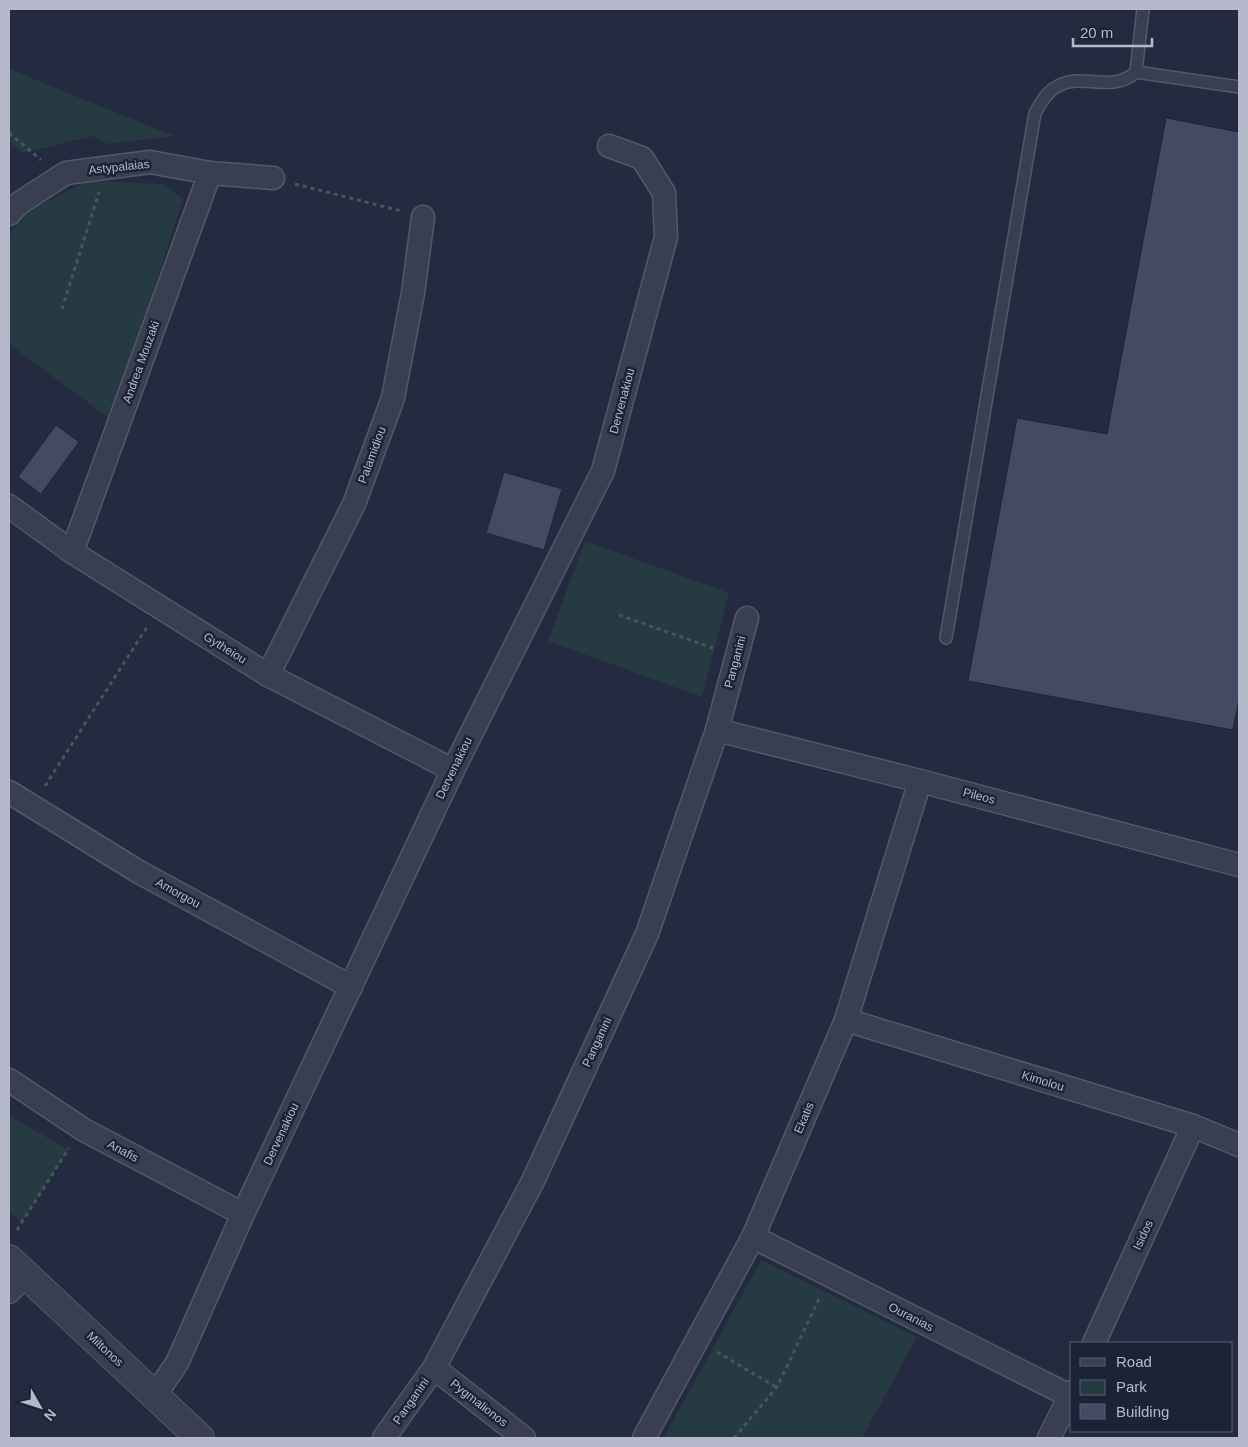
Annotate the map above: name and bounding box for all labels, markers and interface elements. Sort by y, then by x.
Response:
scale bar [1073,15,1152,47]
text: 20 m [1080,24,1113,41]
street label: Astypalaias [88,157,150,177]
street label: Andrea Mouzaki [120,319,162,405]
street label: Dervenakiou [607,367,637,435]
street label: Palamidiou [355,425,389,485]
street label: Gytheiou [201,629,249,667]
street label: Panganini [721,634,749,690]
street label: Dervenakiou [433,735,475,801]
street label: Pileos [961,785,997,807]
street label: Amorgou [153,875,203,911]
street label: Panganini [579,1015,615,1069]
street label: Kimolou [1020,1068,1066,1094]
street label: Ekatis [791,1100,817,1136]
street label: Dervenakiou [260,1101,302,1167]
street label: Anafis [105,1137,141,1165]
street label: Isidos [1130,1218,1156,1252]
street label: Ouranias [886,1300,936,1334]
street label: Miltonos [84,1329,126,1369]
legend [1070,1342,1233,1432]
text: Road [1116,1353,1152,1370]
street label: Panganini [390,1375,432,1427]
street label: Pygmalionos [448,1376,510,1430]
text: Park [1116,1378,1147,1395]
north arrow [15,1382,65,1432]
text: Building [1116,1403,1169,1420]
text: N [41,1406,60,1424]

